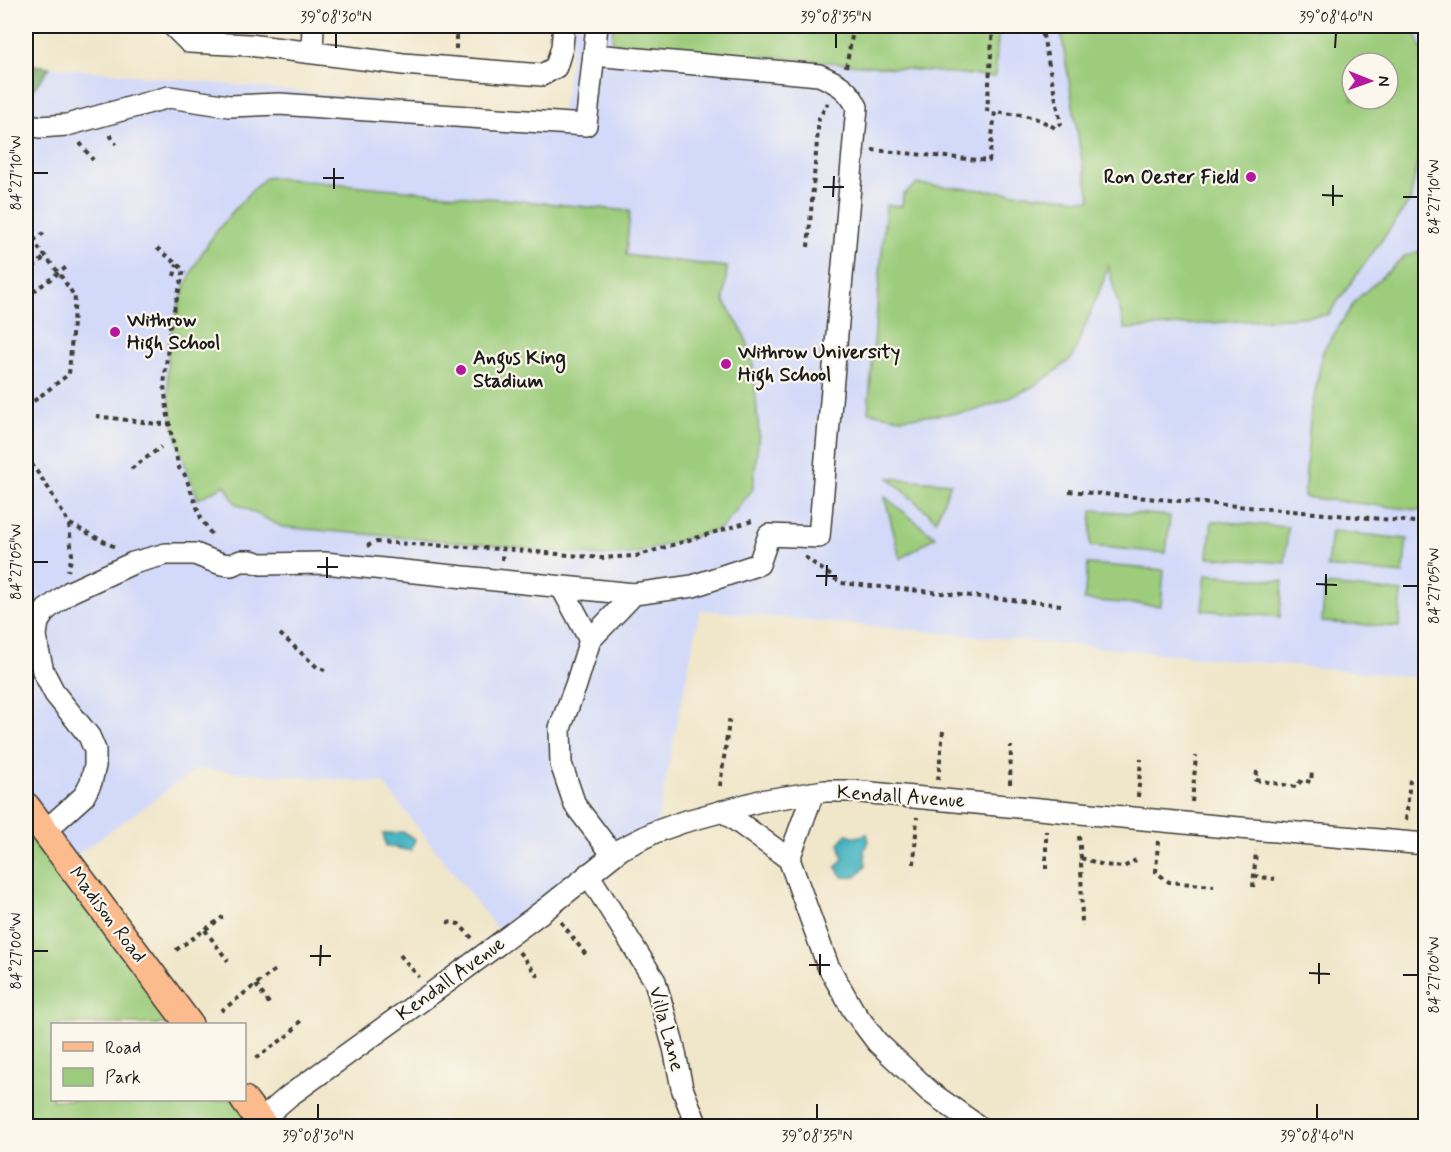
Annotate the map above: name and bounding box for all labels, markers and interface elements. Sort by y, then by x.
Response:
text: 39°08'30"N [300,8,372,28]
text: 39°08'35"N [801,8,871,28]
text: 39°08'40"N [1299,8,1373,28]
north arrow [1340,51,1400,111]
text: N [1373,76,1394,87]
text: 84°27'10"W [7,135,27,211]
text: 84°27'10"W [1425,159,1445,235]
place label: Ron Oester Field [1104,164,1239,191]
marker: Ron Oester Field [1244,170,1258,184]
place label: Withrow High School [126,307,220,359]
marker: Withrow High School [108,325,122,339]
place label: Withrow University High School [737,339,900,391]
place label: Angus King Stadium [473,345,566,395]
marker: Withrow University High School [719,357,733,371]
marker: Angus King Stadium [454,363,468,377]
text: 84°27'05"W [7,524,27,600]
text: 84°27'05"W [1425,548,1445,624]
street label: Kendall Avenue [836,779,966,815]
street label: Madison Road [62,861,152,969]
text: 84°27'00"W [7,913,27,989]
street label: Kendall Avenue [391,930,511,1028]
text: 84°27'00"W [1425,937,1445,1013]
street label: Villa Lane [642,984,690,1075]
legend [51,1023,246,1101]
text: Road [105,1036,141,1060]
text: Park [105,1066,141,1090]
text: 39°08'30"N [282,1127,354,1147]
text: 39°08'35"N [782,1127,852,1147]
text: 39°08'40"N [1280,1127,1354,1147]

